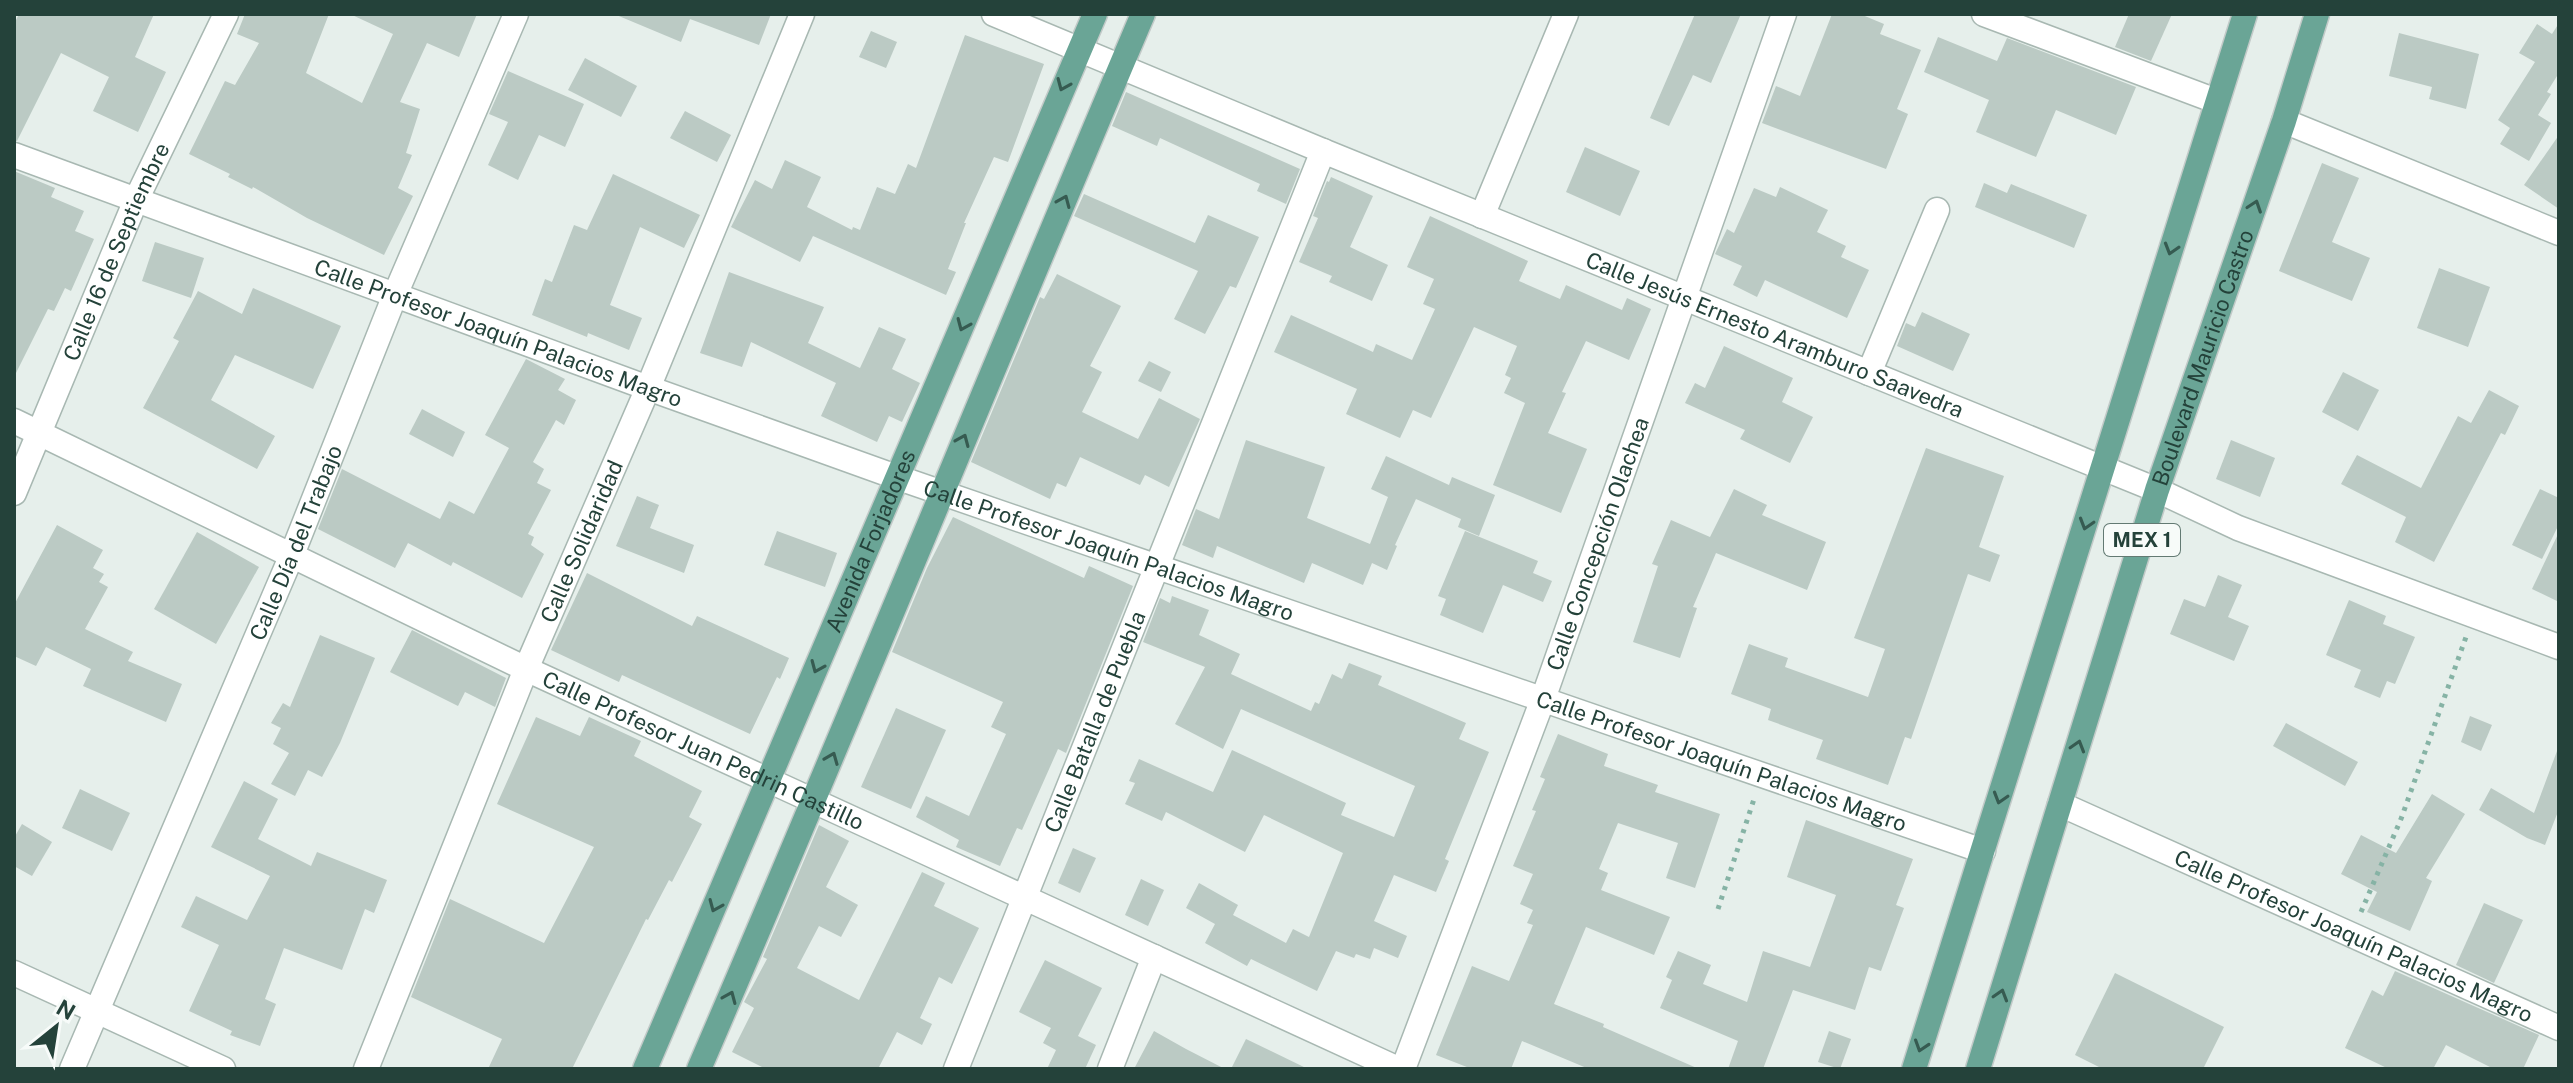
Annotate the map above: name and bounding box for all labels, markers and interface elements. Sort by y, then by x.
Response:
one-way arrow [1057,77,1073,92]
street label: Calle 16 de Septiembre [57,138,175,365]
one-way arrow [1054,195,1070,209]
one-way arrow [2245,200,2261,214]
street label: Boulevard Mauricio Castro [2146,226,2259,489]
one-way arrow [2164,241,2180,255]
street label: Calle Jesús Ernesto Aramburo Saavedra [1582,246,1967,423]
street label: Calle Profesor Joaquín Palacios Magro [311,254,686,412]
one-way arrow [956,317,972,331]
street label: Calle Concepción Olachea [1541,414,1654,674]
one-way arrow [953,434,969,448]
street label: Calle Día del Trabajo [244,441,347,644]
street label: Avenida Forjadores [820,446,921,636]
street label: Calle Solidaridad [535,456,628,626]
street label: Calle Profesor Joaquín Palacios Magro [920,474,1297,626]
one-way arrow [2079,516,2095,530]
road number: MEX 1 [2104,524,2180,556]
street label: Calle Batalla de Puebla [1039,607,1151,836]
one-way arrow [811,659,827,674]
street label: Calle Profesor Juan Pedrin Castillo [538,665,868,835]
street label: Calle Profesor Joaquín Palacios Magro [1533,685,1910,837]
one-way arrow [2069,740,2085,754]
one-way arrow [822,752,839,766]
one-way arrow [1993,791,2009,805]
street label: Calle Profesor Joaquín Palacios Magro [2171,844,2537,1028]
one-way arrow [708,898,724,913]
north arrow [16,987,96,1067]
one-way arrow [1992,988,2008,1002]
one-way arrow [720,991,736,1006]
text: N [52,994,80,1025]
one-way arrow [1914,1039,1930,1053]

